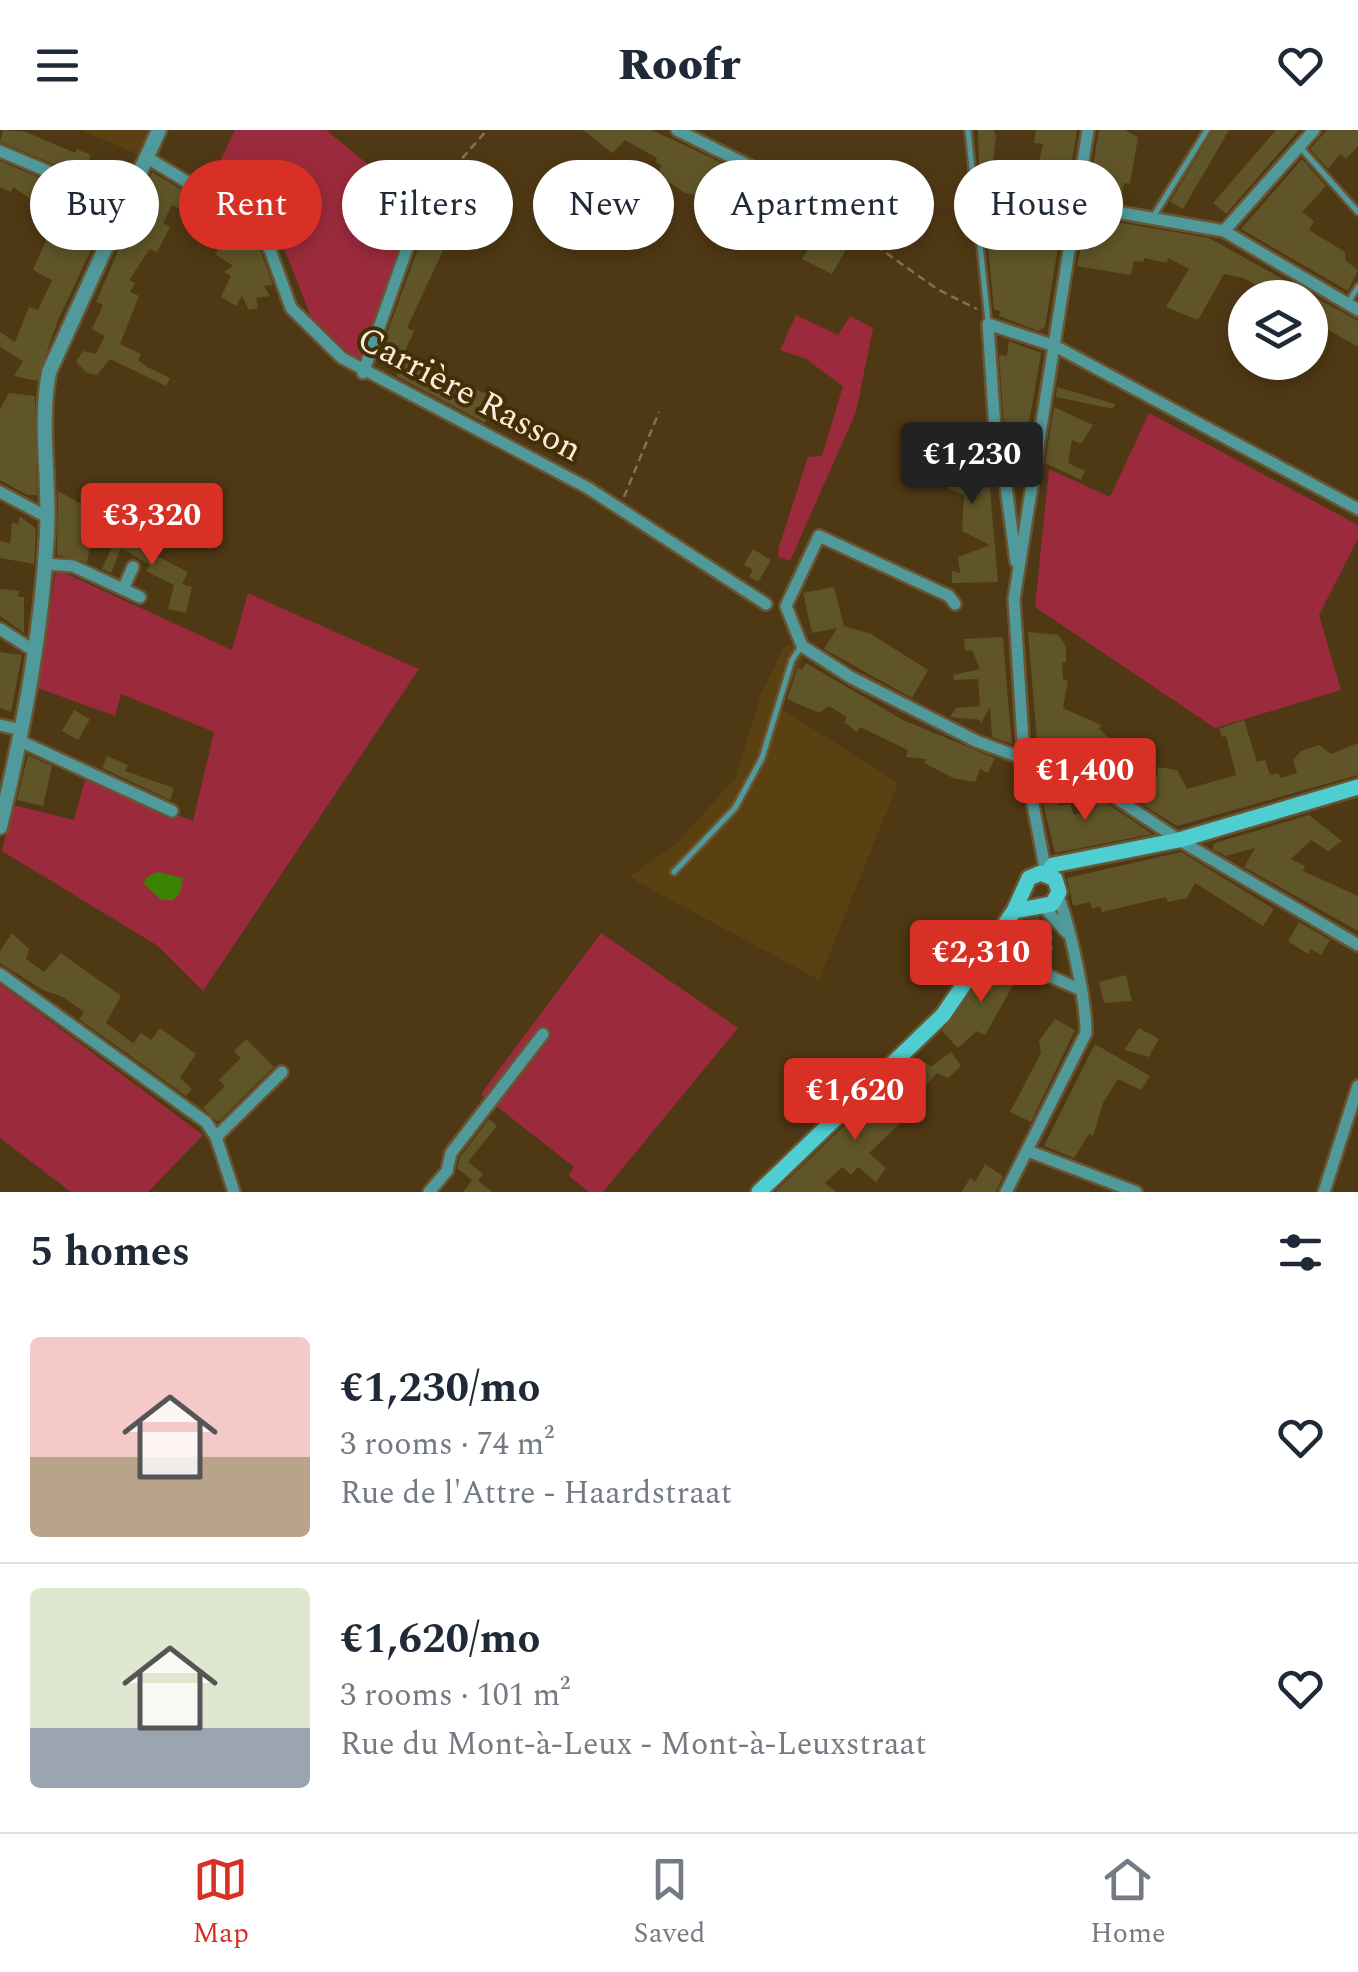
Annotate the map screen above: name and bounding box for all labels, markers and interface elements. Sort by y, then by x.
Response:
text: Roofr [618,31,740,100]
icon: menu [30,38,85,93]
icon: heart [1273,38,1328,93]
chip: Buy [30,160,159,250]
chip: Rent [179,160,322,250]
chip: Filters [342,160,513,250]
chip: New [533,160,674,250]
chip: Apartment [694,160,934,250]
chip: House [954,160,1123,250]
map controls [1228,280,1328,380]
button: layers [1228,280,1328,380]
street label: Carrière Rasson [348,313,591,476]
pin: €1,230 [891,422,1053,507]
text: €1,230 [923,430,1021,479]
pin: €3,320 [71,483,233,568]
text: €3,320 [103,491,201,540]
pin: €1,400 [1004,738,1166,823]
text: €1,400 [1036,746,1134,795]
pin: €2,310 [900,920,1062,1005]
text: €2,310 [932,928,1030,977]
pin: €1,620 [774,1058,936,1143]
text: €1,620 [806,1066,904,1115]
text: 5 homes [30,1221,190,1284]
icon: filters [1273,1225,1328,1280]
text: €1,230/mo [340,1357,540,1420]
icon: home [110,1377,230,1497]
icon: heart [1273,1410,1328,1465]
text: 3 rooms · 74 m² [340,1420,554,1469]
text: Rue de l'Attre - Haardstraat [340,1469,732,1518]
text: €1,620/mo [340,1608,540,1671]
icon: home [110,1628,230,1748]
icon: heart [1273,1661,1328,1716]
text: 3 rooms · 101 m² [340,1671,570,1720]
text: Rue du Mont-à-Leux - Mont-à-Leuxstraat [340,1720,927,1769]
tab: Map [192,1852,249,1955]
tab: Saved [634,1852,705,1955]
tab: Home [1090,1852,1166,1955]

